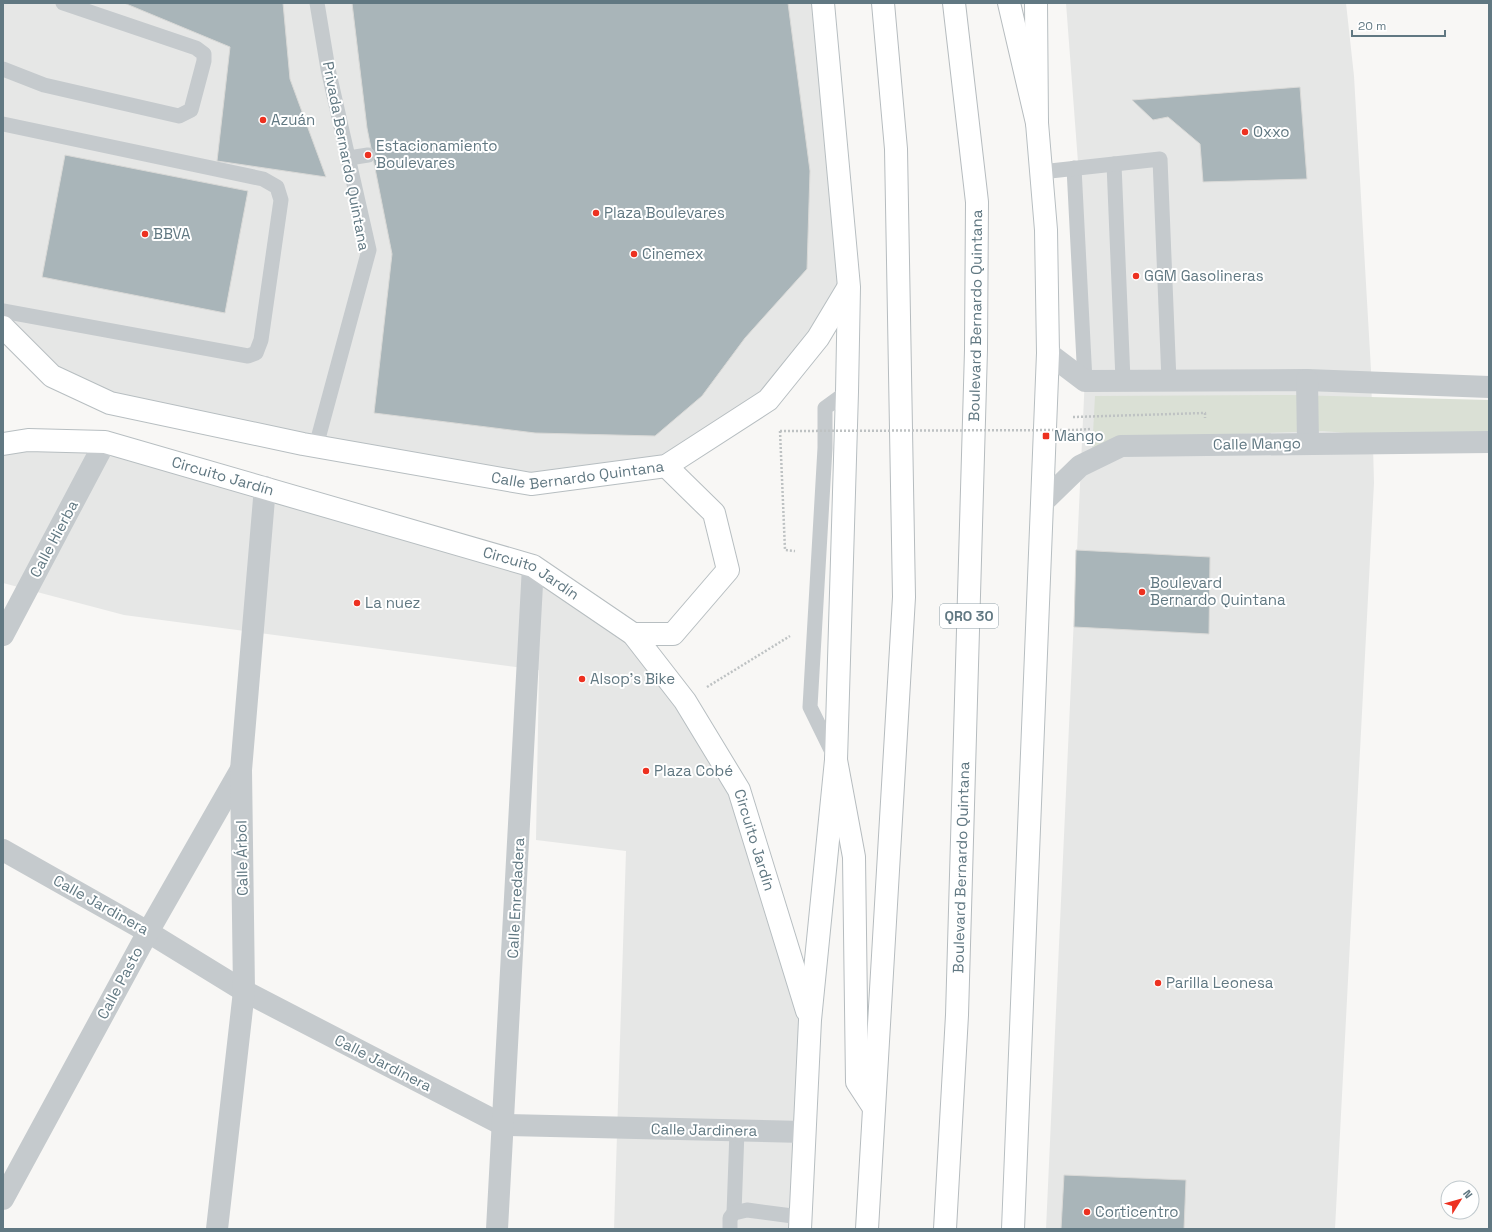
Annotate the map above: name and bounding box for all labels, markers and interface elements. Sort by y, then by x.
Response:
scale bar [1352,12,1445,38]
text: 20 m [1358,18,1386,34]
street label: Privada Bernardo Quintana [319,60,374,253]
place label: Azuán [271,110,315,129]
marker: Azuán [258,115,268,125]
place label: Oxxo [1253,122,1290,141]
marker: Oxxo [1240,127,1250,137]
place label: Estacionamiento Boulevares [376,136,498,172]
marker: Estacionamiento Boulevares [363,150,373,160]
place label: Plaza Boulevares [604,203,725,222]
marker: Plaza Boulevares [591,208,601,218]
street label: Boulevard Bernardo Quintana [964,209,986,422]
place label: BBVA [153,224,191,243]
marker: BBVA [140,229,150,239]
place label: Cinemex [642,244,704,263]
marker: Cinemex [629,249,639,259]
place label: GGM Gasolineras [1144,266,1264,285]
marker: GGM Gasolineras [1131,271,1141,281]
place label: Mango [1054,426,1104,445]
marker: Mango [1041,431,1051,441]
street label: Calle Mango [1213,433,1301,454]
street label: Circuito Jardín [170,452,276,499]
street label: Calle Bernardo Quintana [490,456,665,493]
street label: Calle Hierba [25,497,82,581]
street label: Circuito Jardín [481,542,583,604]
place label: Boulevard Bernardo Quintana [1150,573,1286,609]
marker: Boulevard Bernardo Quintana [1137,587,1147,597]
place label: La nuez [365,593,420,612]
marker: La nuez [352,598,362,608]
road number: QRO 30 [940,604,998,628]
place label: Alsop's Bike [590,669,675,688]
marker: Alsop's Bike [577,674,587,684]
place label: Plaza Cobé [654,761,733,780]
street label: Boulevard Bernardo Quintana [948,761,973,974]
marker: Plaza Cobé [641,766,651,776]
street label: Circuito Jardín [730,787,779,893]
street label: Calle Árbol [231,820,252,896]
street label: Calle Enredadera [503,837,528,959]
street label: Calle Jardinera [50,870,153,939]
street label: Calle Pasto [93,943,147,1022]
place label: Parilla Leonesa [1166,973,1274,992]
marker: Parilla Leonesa [1153,978,1163,988]
street label: Calle Jardinera [332,1030,435,1095]
street label: Calle Jardinera [651,1119,758,1140]
north arrow [1440,1180,1480,1220]
text: N [1460,1187,1476,1201]
place label: Corticentro [1095,1202,1179,1221]
marker: Corticentro [1082,1207,1092,1217]

